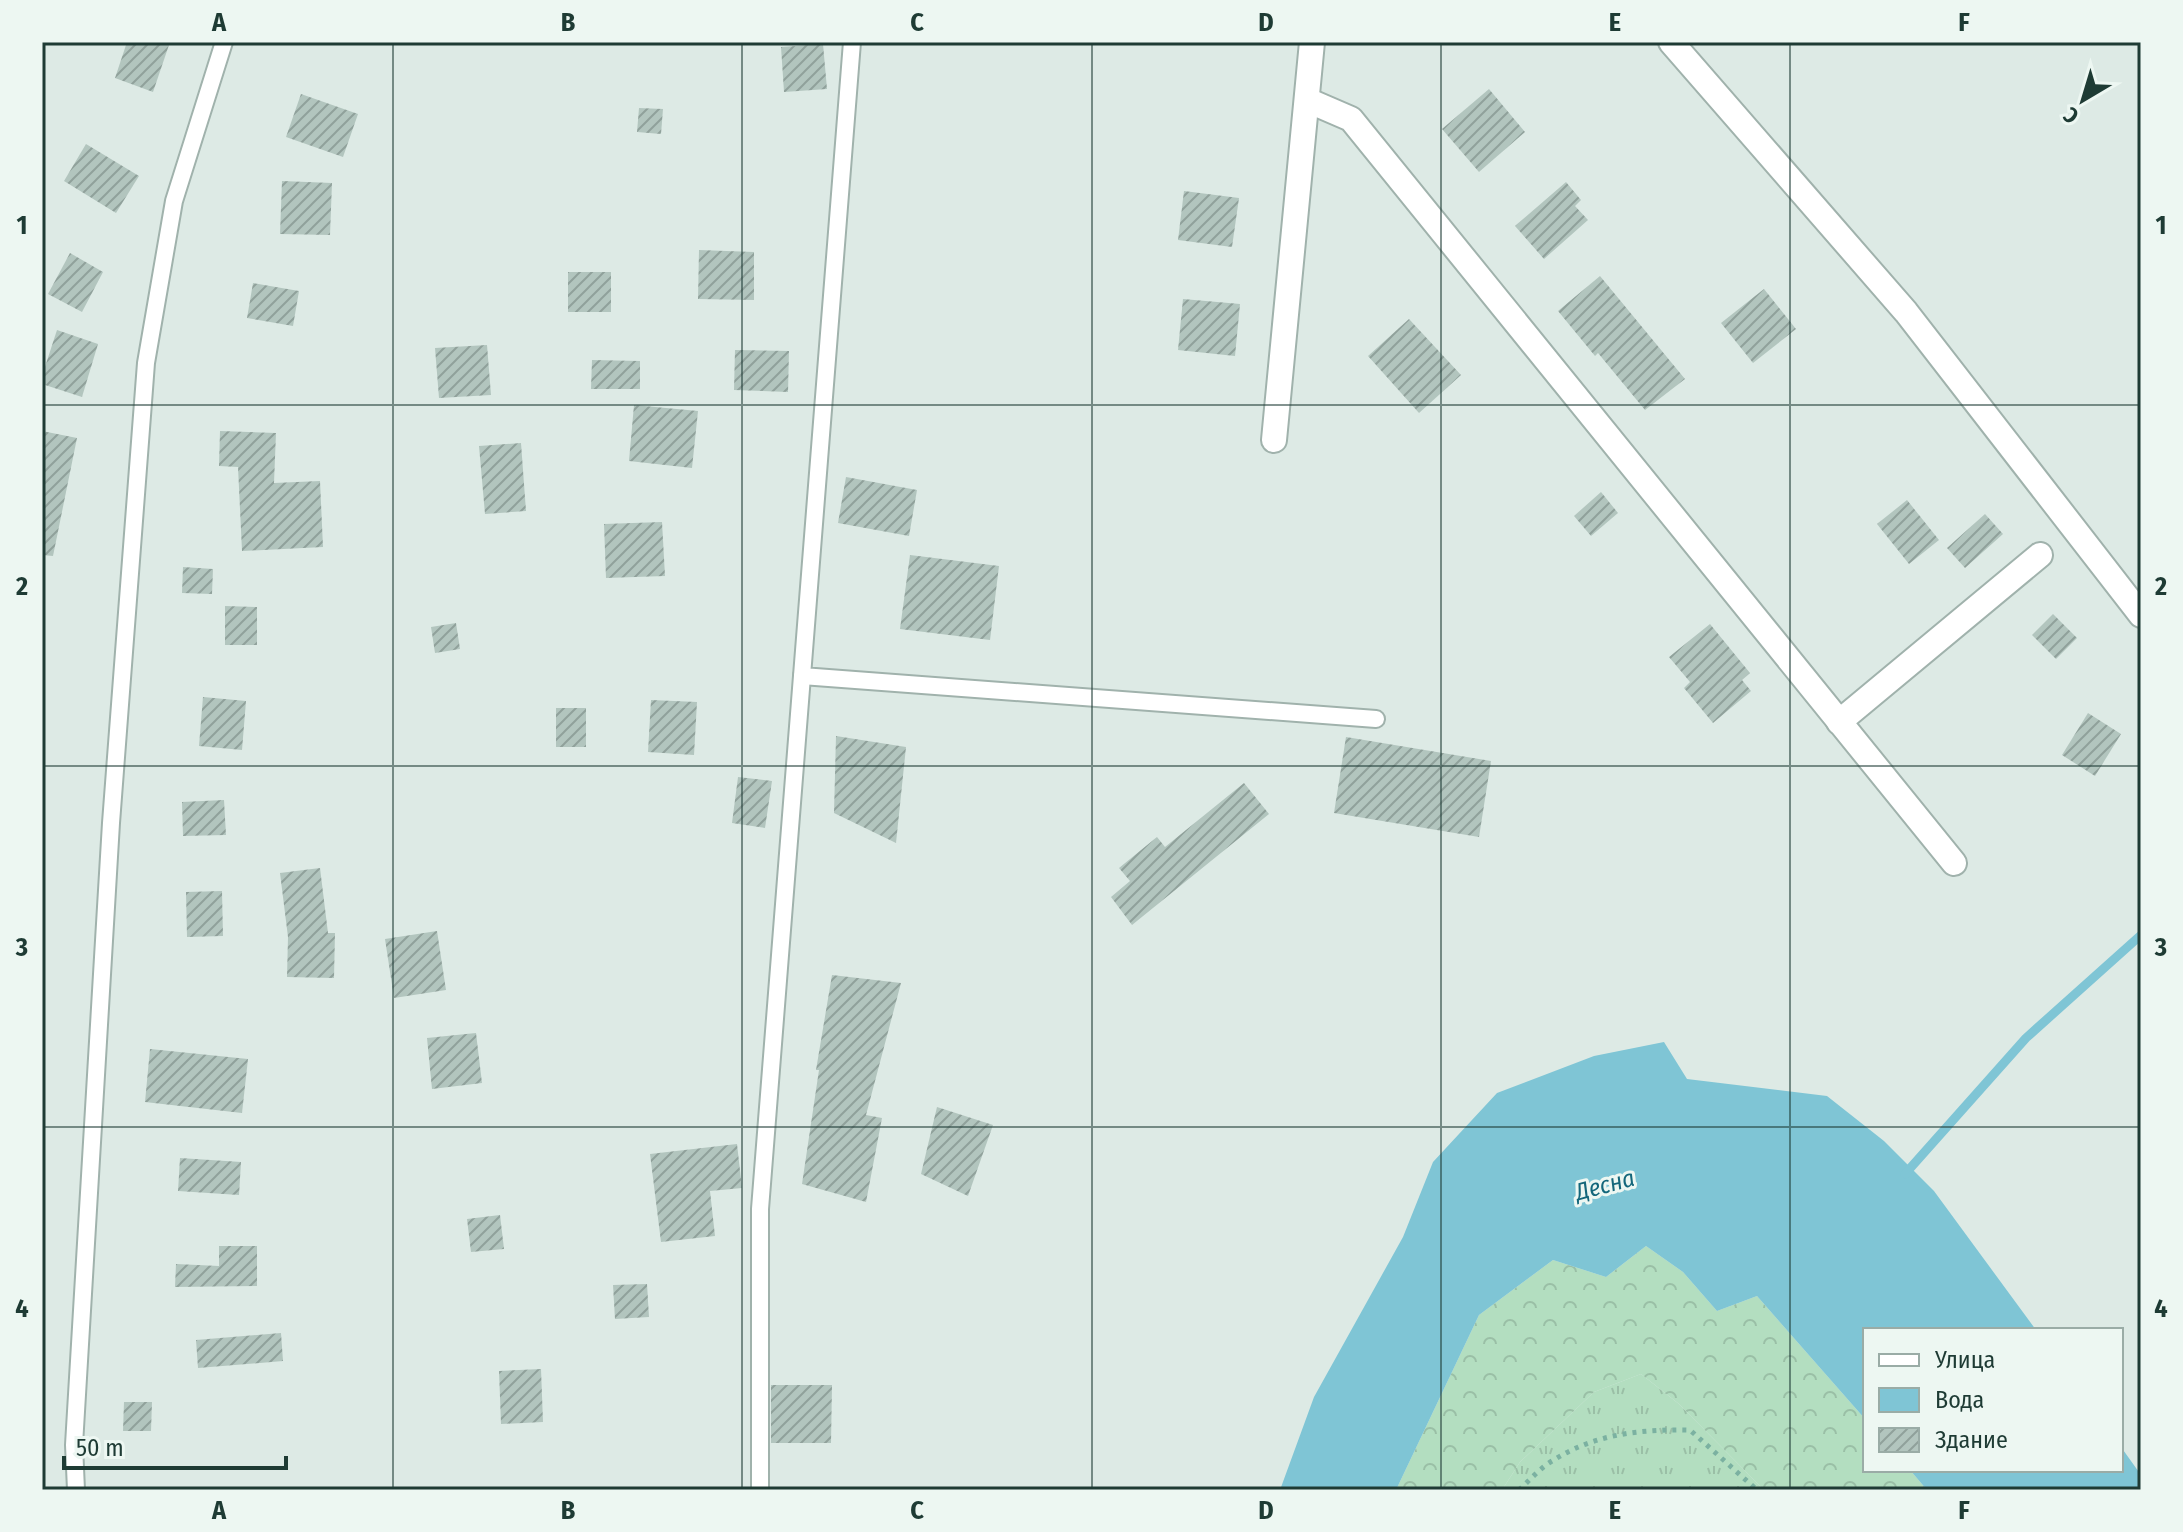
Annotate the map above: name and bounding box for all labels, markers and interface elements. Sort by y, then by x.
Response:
text: A [211,7,227,38]
text: B [561,7,576,38]
text: C [910,7,924,38]
text: D [1258,7,1274,38]
text: E [1609,7,1621,38]
text: F [1958,7,1970,38]
north arrow [2043,60,2123,140]
text: С [2058,101,2084,130]
text: 1 [17,210,28,241]
text: 1 [2156,210,2167,241]
text: 2 [15,571,28,602]
text: 2 [2154,571,2167,602]
text: 3 [15,932,28,963]
text: 3 [2154,932,2167,963]
water label: Десна [1570,1164,1638,1207]
text: 4 [15,1293,29,1324]
text: 4 [2154,1293,2168,1324]
legend [1863,1328,2123,1472]
text: Улица [1934,1346,1995,1374]
text: Вода [1935,1386,1984,1414]
scale bar [64,1420,286,1470]
text: Здание [1935,1426,2008,1454]
text: 50 m [76,1434,124,1462]
text: A [211,1495,227,1526]
text: B [561,1495,576,1526]
text: C [910,1495,924,1526]
text: D [1258,1495,1274,1526]
text: E [1609,1495,1621,1526]
text: F [1958,1495,1970,1526]

